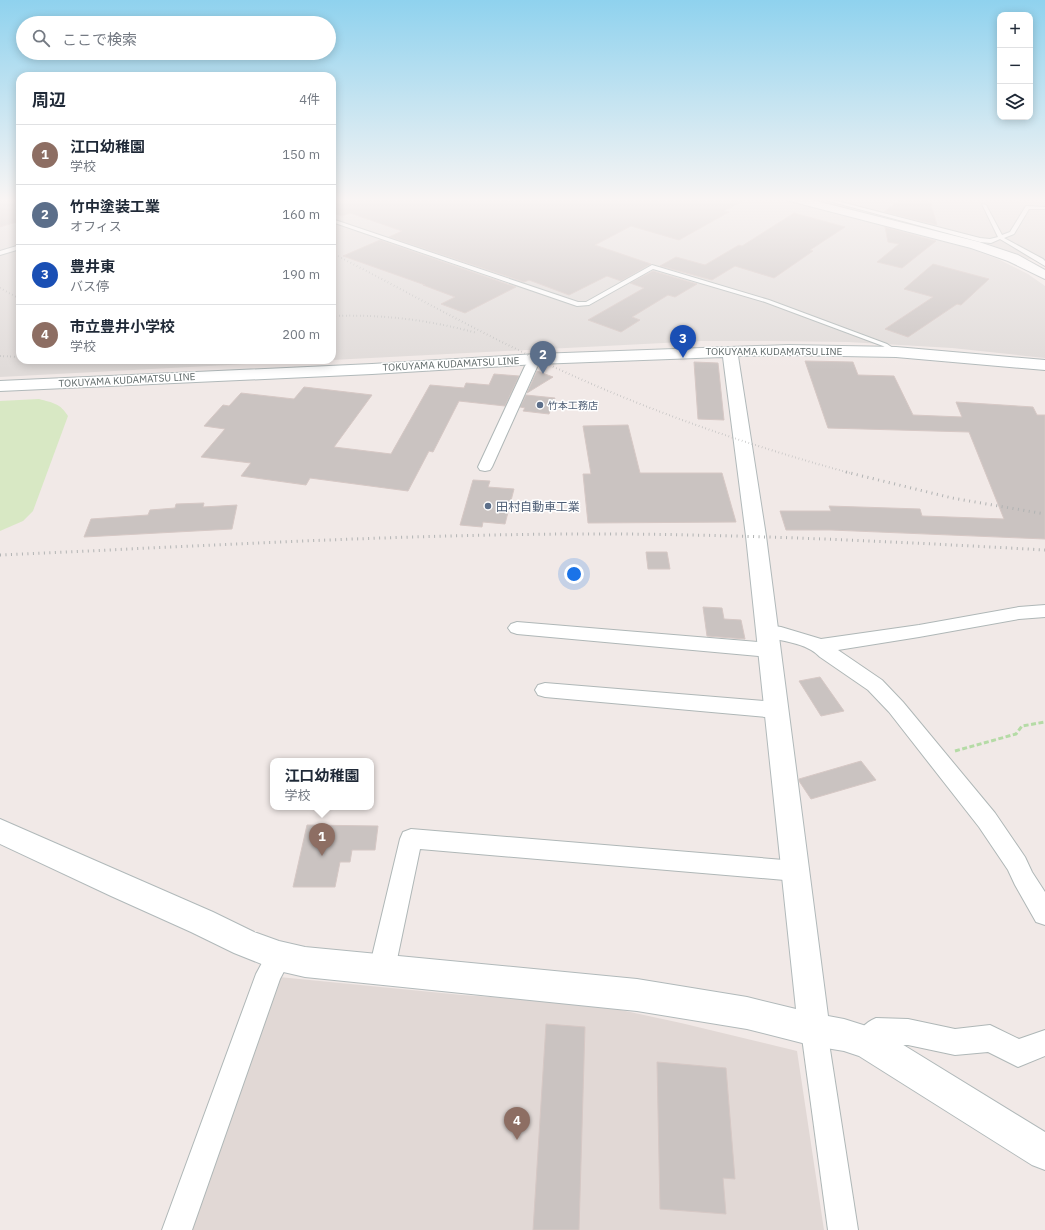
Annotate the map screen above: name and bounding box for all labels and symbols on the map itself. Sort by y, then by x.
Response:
pin: 3 [670,325,696,358]
pin: 2 [530,341,556,374]
street label: TOKUYAMA KUDAMATSU LINE [706,345,843,358]
street label: TOKUYAMA KUDAMATSU LINE [382,354,520,374]
street label: TOKUYAMA KUDAMATSU LINE [58,370,196,390]
place label: 竹本工務店 [548,399,598,412]
marker: 竹本工務店 [535,400,545,410]
place label: 田村自動車工業 [496,499,580,514]
marker: 田村自動車工業 [483,501,493,511]
your location [564,564,584,584]
pin: 1 [309,823,335,856]
pin: 4 [504,1107,530,1140]

